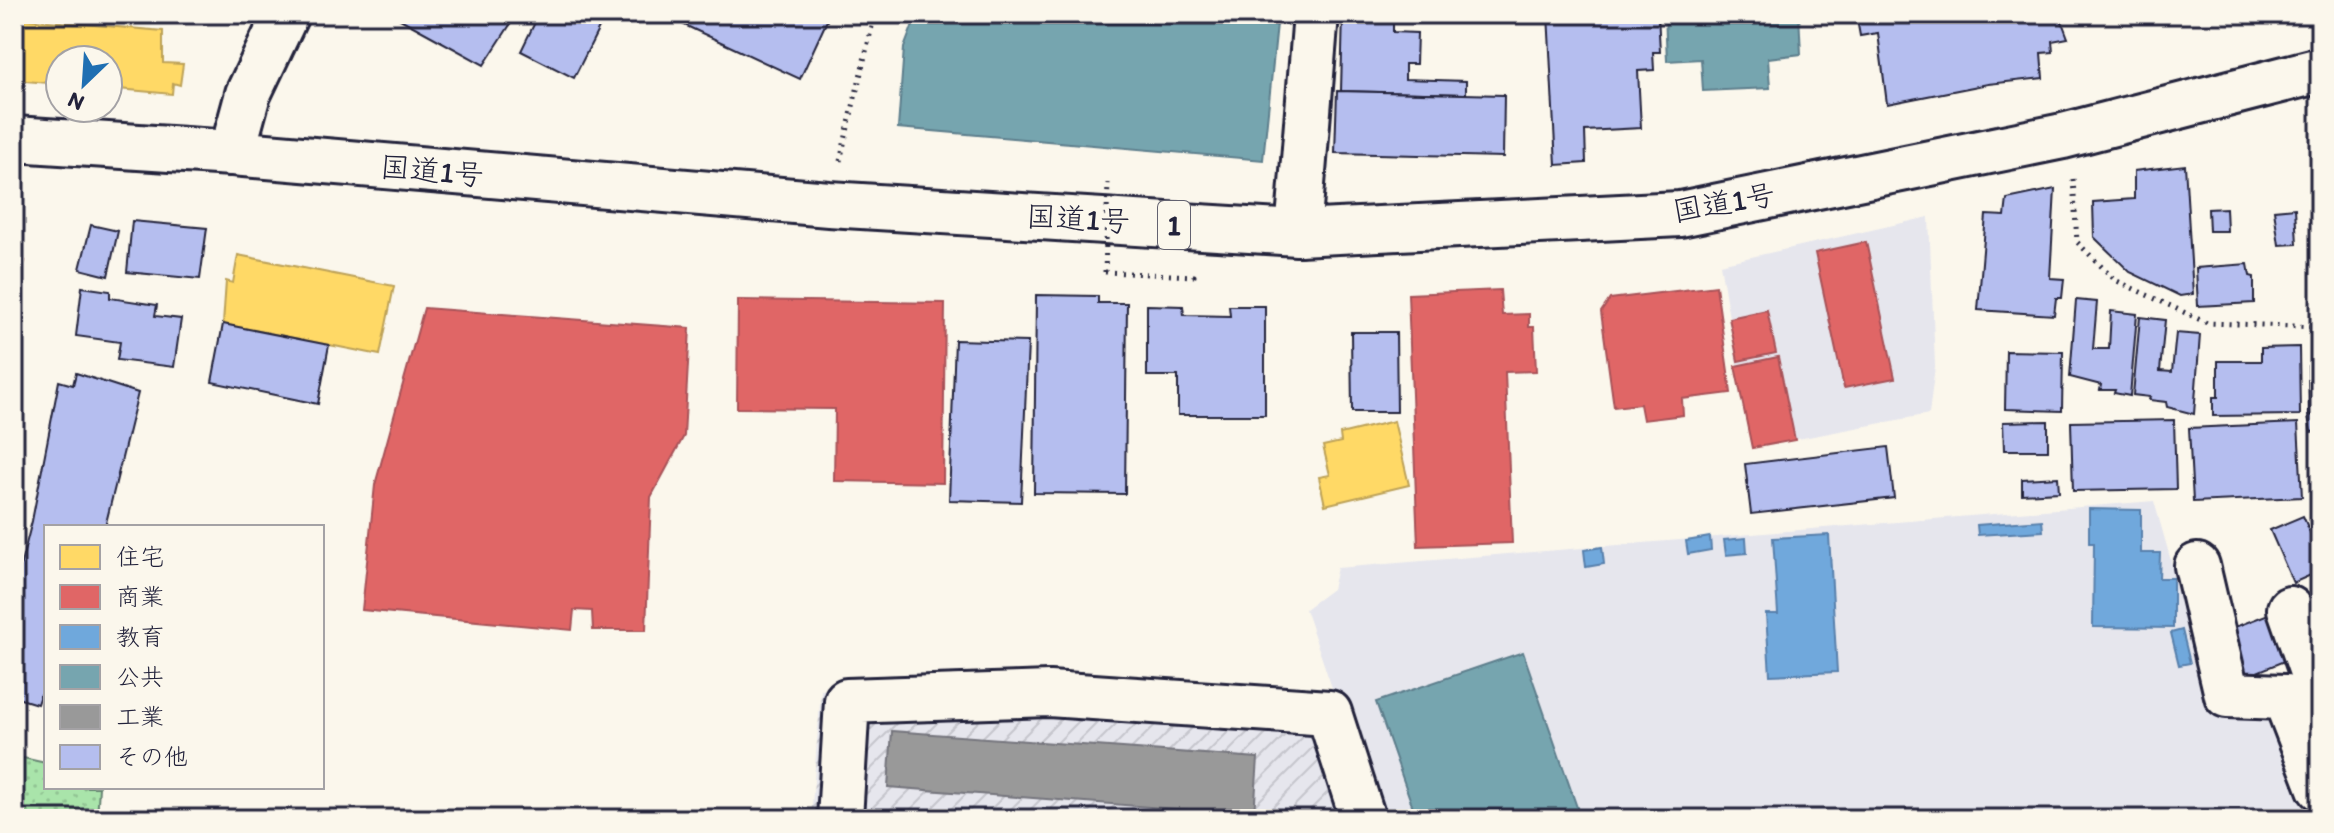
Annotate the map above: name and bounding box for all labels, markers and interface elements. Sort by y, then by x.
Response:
north arrow [44,44,124,124]
text: N [63,86,88,117]
street label: 国道1号 [379,148,485,193]
street label: 国道1号 [1670,175,1778,230]
street label: 国道1号 [1025,197,1131,240]
road number: 1 [1158,201,1190,249]
legend [44,525,324,789]
text: 住宅 [116,542,164,571]
text: 商業 [116,582,164,611]
text: 教育 [116,622,164,651]
text: 公共 [116,662,164,691]
text: 工業 [116,702,164,731]
text: その他 [116,742,188,771]

